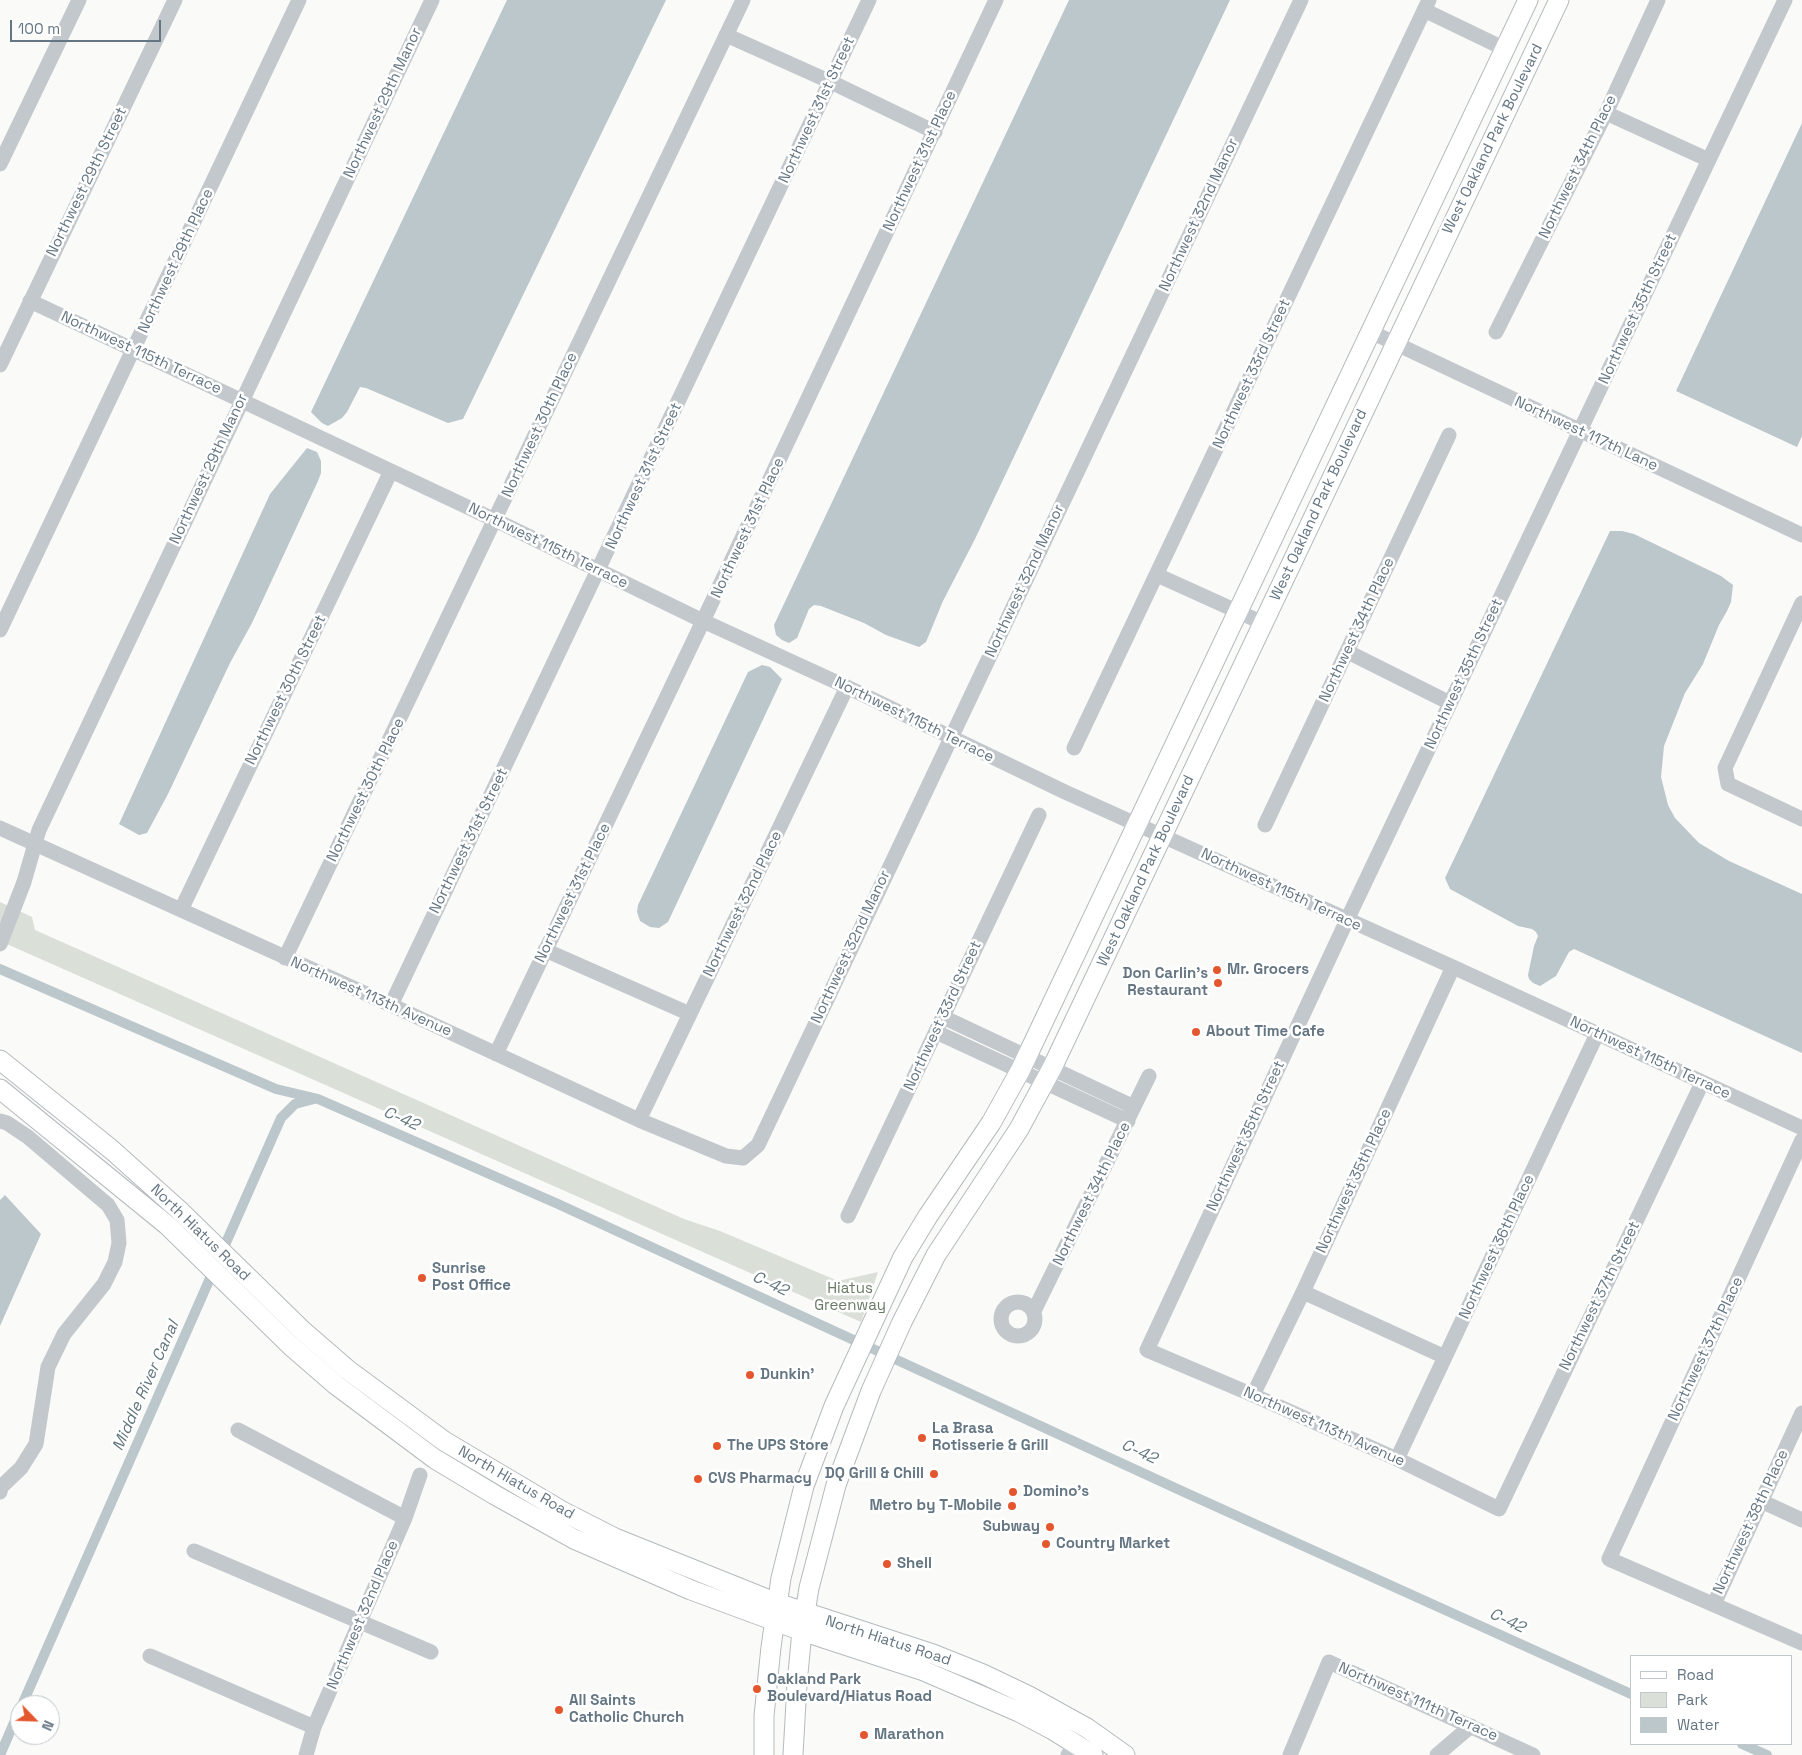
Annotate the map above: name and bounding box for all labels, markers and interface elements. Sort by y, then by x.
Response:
scale bar [12,10,164,42]
text: 100 m [18,19,60,38]
street label: Northwest 29th Manor [340,25,426,181]
street label: Northwest 31st Street [775,34,859,186]
street label: West Oakland Park Boulevard [1439,41,1547,237]
street label: Northwest 31st Place [880,88,960,234]
street label: Northwest 34th Place [1535,92,1621,242]
street label: Northwest 29th Street [43,104,131,260]
street label: Northwest 32nd Manor [1156,136,1242,294]
street label: Northwest 29th Place [135,186,217,336]
street label: Northwest 35th Street [1595,231,1681,387]
street label: Northwest 33rd Street [1209,296,1295,452]
street label: Northwest 115th Terrace [58,308,224,398]
street label: Northwest 30th Place [499,350,581,500]
street label: Northwest 29th Manor [166,391,252,547]
street label: Northwest 117th Lane [1512,393,1660,475]
street label: Northwest 31st Street [602,400,686,552]
street label: West Oakland Park Boulevard [1267,406,1371,604]
street label: Northwest 31st Place [708,455,788,601]
street label: Northwest 115th Terrace [465,500,631,592]
street label: Northwest 32nd Manor [982,502,1068,660]
street label: Northwest 34th Place [1316,555,1398,705]
street label: Northwest 35th Street [1421,596,1507,752]
street label: Northwest 30th Street [242,612,330,768]
street label: Northwest 115th Terrace [831,674,997,766]
street label: Northwest 30th Place [323,715,409,865]
street label: Northwest 31st Street [426,765,512,917]
street label: West Oakland Park Boulevard [1094,772,1198,970]
street label: Northwest 31st Place [531,820,615,966]
street label: Northwest 32nd Place [700,828,786,980]
street label: Northwest 115th Terrace [1198,845,1364,935]
street label: Northwest 32nd Manor [808,868,894,1026]
street label: Northwest 33rd Street [900,938,986,1094]
street label: Northwest 113th Avenue [288,953,454,1041]
place label: Mr. Grocers [1227,961,1309,979]
marker: Mr. Grocers [1211,964,1223,976]
place label: Don Carlin's Restaurant [1122,965,1208,1000]
marker: Don Carlin's Restaurant [1212,977,1224,989]
street label: Northwest 115th Terrace [1567,1013,1733,1103]
place label: About Time Cafe [1206,1023,1325,1041]
marker: About Time Cafe [1190,1026,1202,1038]
street label: Northwest 35th Street [1203,1058,1289,1214]
water label: C-42 [380,1103,422,1135]
street label: Northwest 35th Place [1313,1106,1395,1256]
street label: Northwest 34th Place [1049,1119,1135,1269]
street label: Northwest 36th Place [1456,1172,1538,1322]
street label: North Hiatus Road [147,1181,253,1285]
street label: Northwest 37th Street [1556,1219,1644,1373]
place label: Sunrise Post Office [432,1260,511,1295]
water label: C-42 [749,1267,791,1301]
marker: Sunrise Post Office [416,1272,428,1284]
street label: Northwest 37th Place [1665,1274,1747,1424]
park label: Hiatus Greenway [814,1280,886,1315]
water label: Middle River Canal [109,1318,183,1454]
place label: Dunkin' [760,1366,814,1384]
marker: Dunkin' [744,1369,756,1381]
street label: Northwest 113th Avenue [1241,1383,1407,1471]
place label: La Brasa Rotisserie & Grill [932,1420,1049,1455]
marker: La Brasa Rotisserie & Grill [916,1432,928,1444]
water label: C-42 [1118,1435,1160,1469]
place label: The UPS Store [727,1437,829,1455]
marker: The UPS Store [711,1440,723,1452]
street label: North Hiatus Road [455,1442,577,1524]
street label: Northwest 38th Place [1710,1447,1792,1597]
place label: DQ Grill & Chill [825,1465,924,1483]
marker: DQ Grill & Chill [928,1468,940,1480]
place label: CVS Pharmacy [708,1470,812,1488]
marker: CVS Pharmacy [692,1473,704,1485]
place label: Domino's [1023,1483,1089,1501]
marker: Domino's [1007,1486,1019,1498]
place label: Metro by T-Mobile [869,1497,1002,1515]
marker: Metro by T-Mobile [1006,1500,1018,1512]
place label: Subway [983,1518,1040,1536]
marker: Subway [1044,1521,1056,1533]
place label: Country Market [1056,1535,1170,1553]
street label: Northwest 32nd Place [323,1538,403,1692]
marker: Country Market [1040,1538,1052,1550]
place label: Shell [897,1555,932,1573]
marker: Shell [881,1558,893,1570]
water label: C-42 [1486,1604,1528,1638]
street label: North Hiatus Road [823,1612,953,1670]
legend [1630,1655,1792,1745]
street label: Northwest 111th Terrace [1336,1659,1500,1745]
text: Road [1677,1665,1714,1684]
place label: Oakland Park Boulevard/Hiatus Road [767,1671,932,1706]
marker: Oakland Park Boulevard/Hiatus Road [751,1683,763,1695]
text: Park [1677,1690,1708,1709]
place label: All Saints Catholic Church [569,1692,684,1727]
north arrow [10,1695,60,1745]
marker: All Saints Catholic Church [553,1704,565,1716]
text: Water [1677,1715,1719,1734]
text: N [38,1718,58,1734]
place label: Marathon [874,1726,944,1744]
marker: Marathon [858,1729,870,1741]

